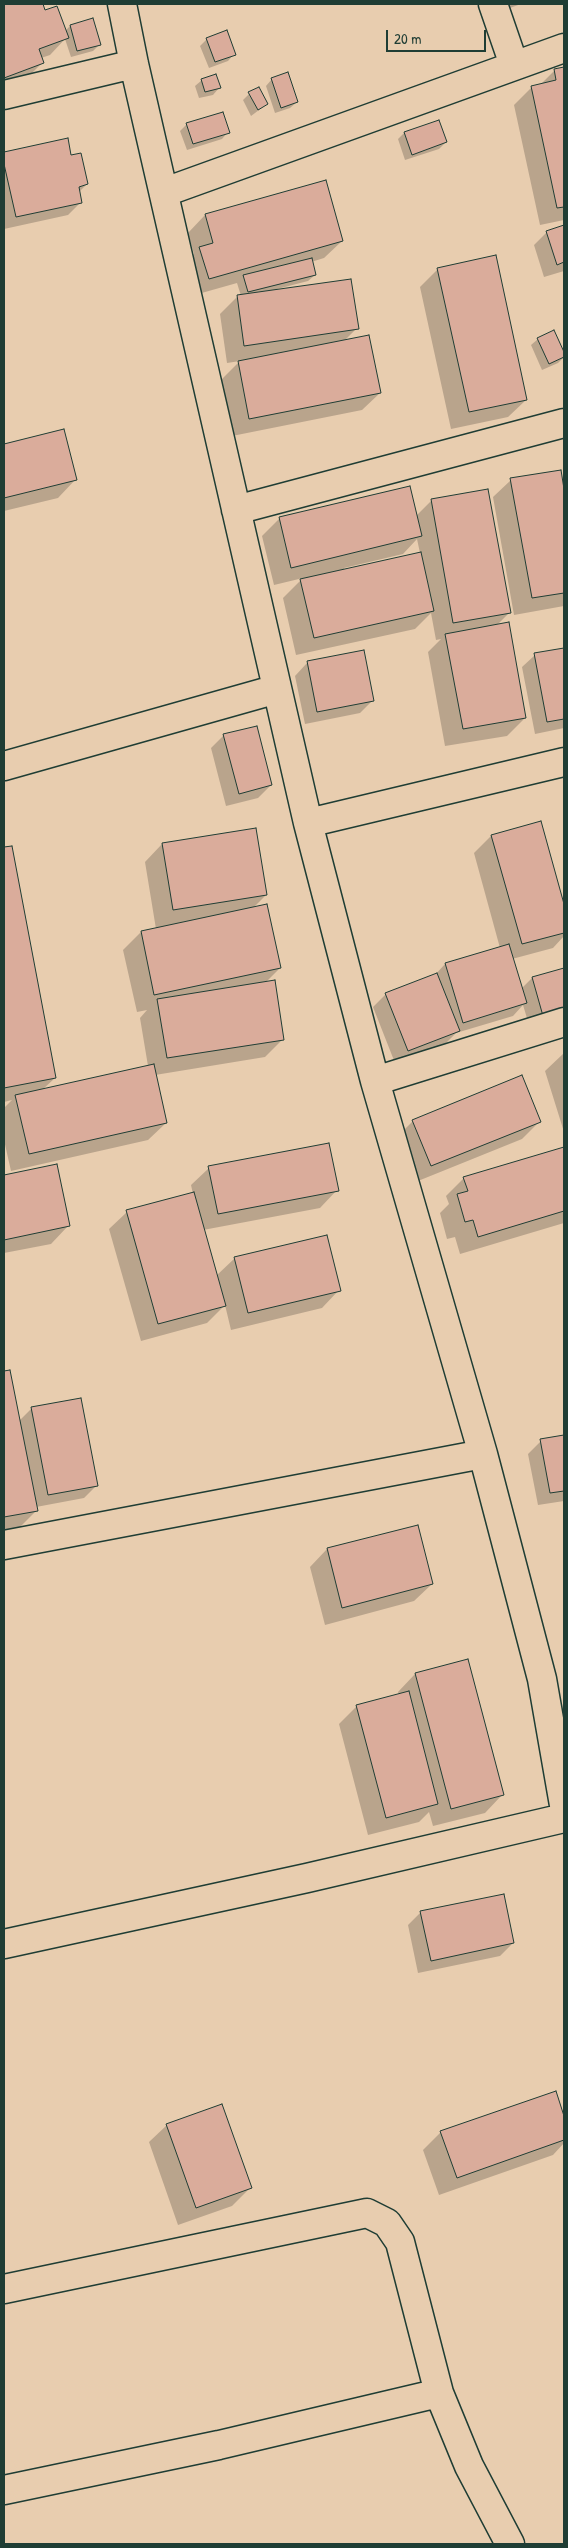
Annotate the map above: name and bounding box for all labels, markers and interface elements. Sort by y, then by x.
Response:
scale bar [388,20,488,52]
text: 20 m [394,28,421,49]

